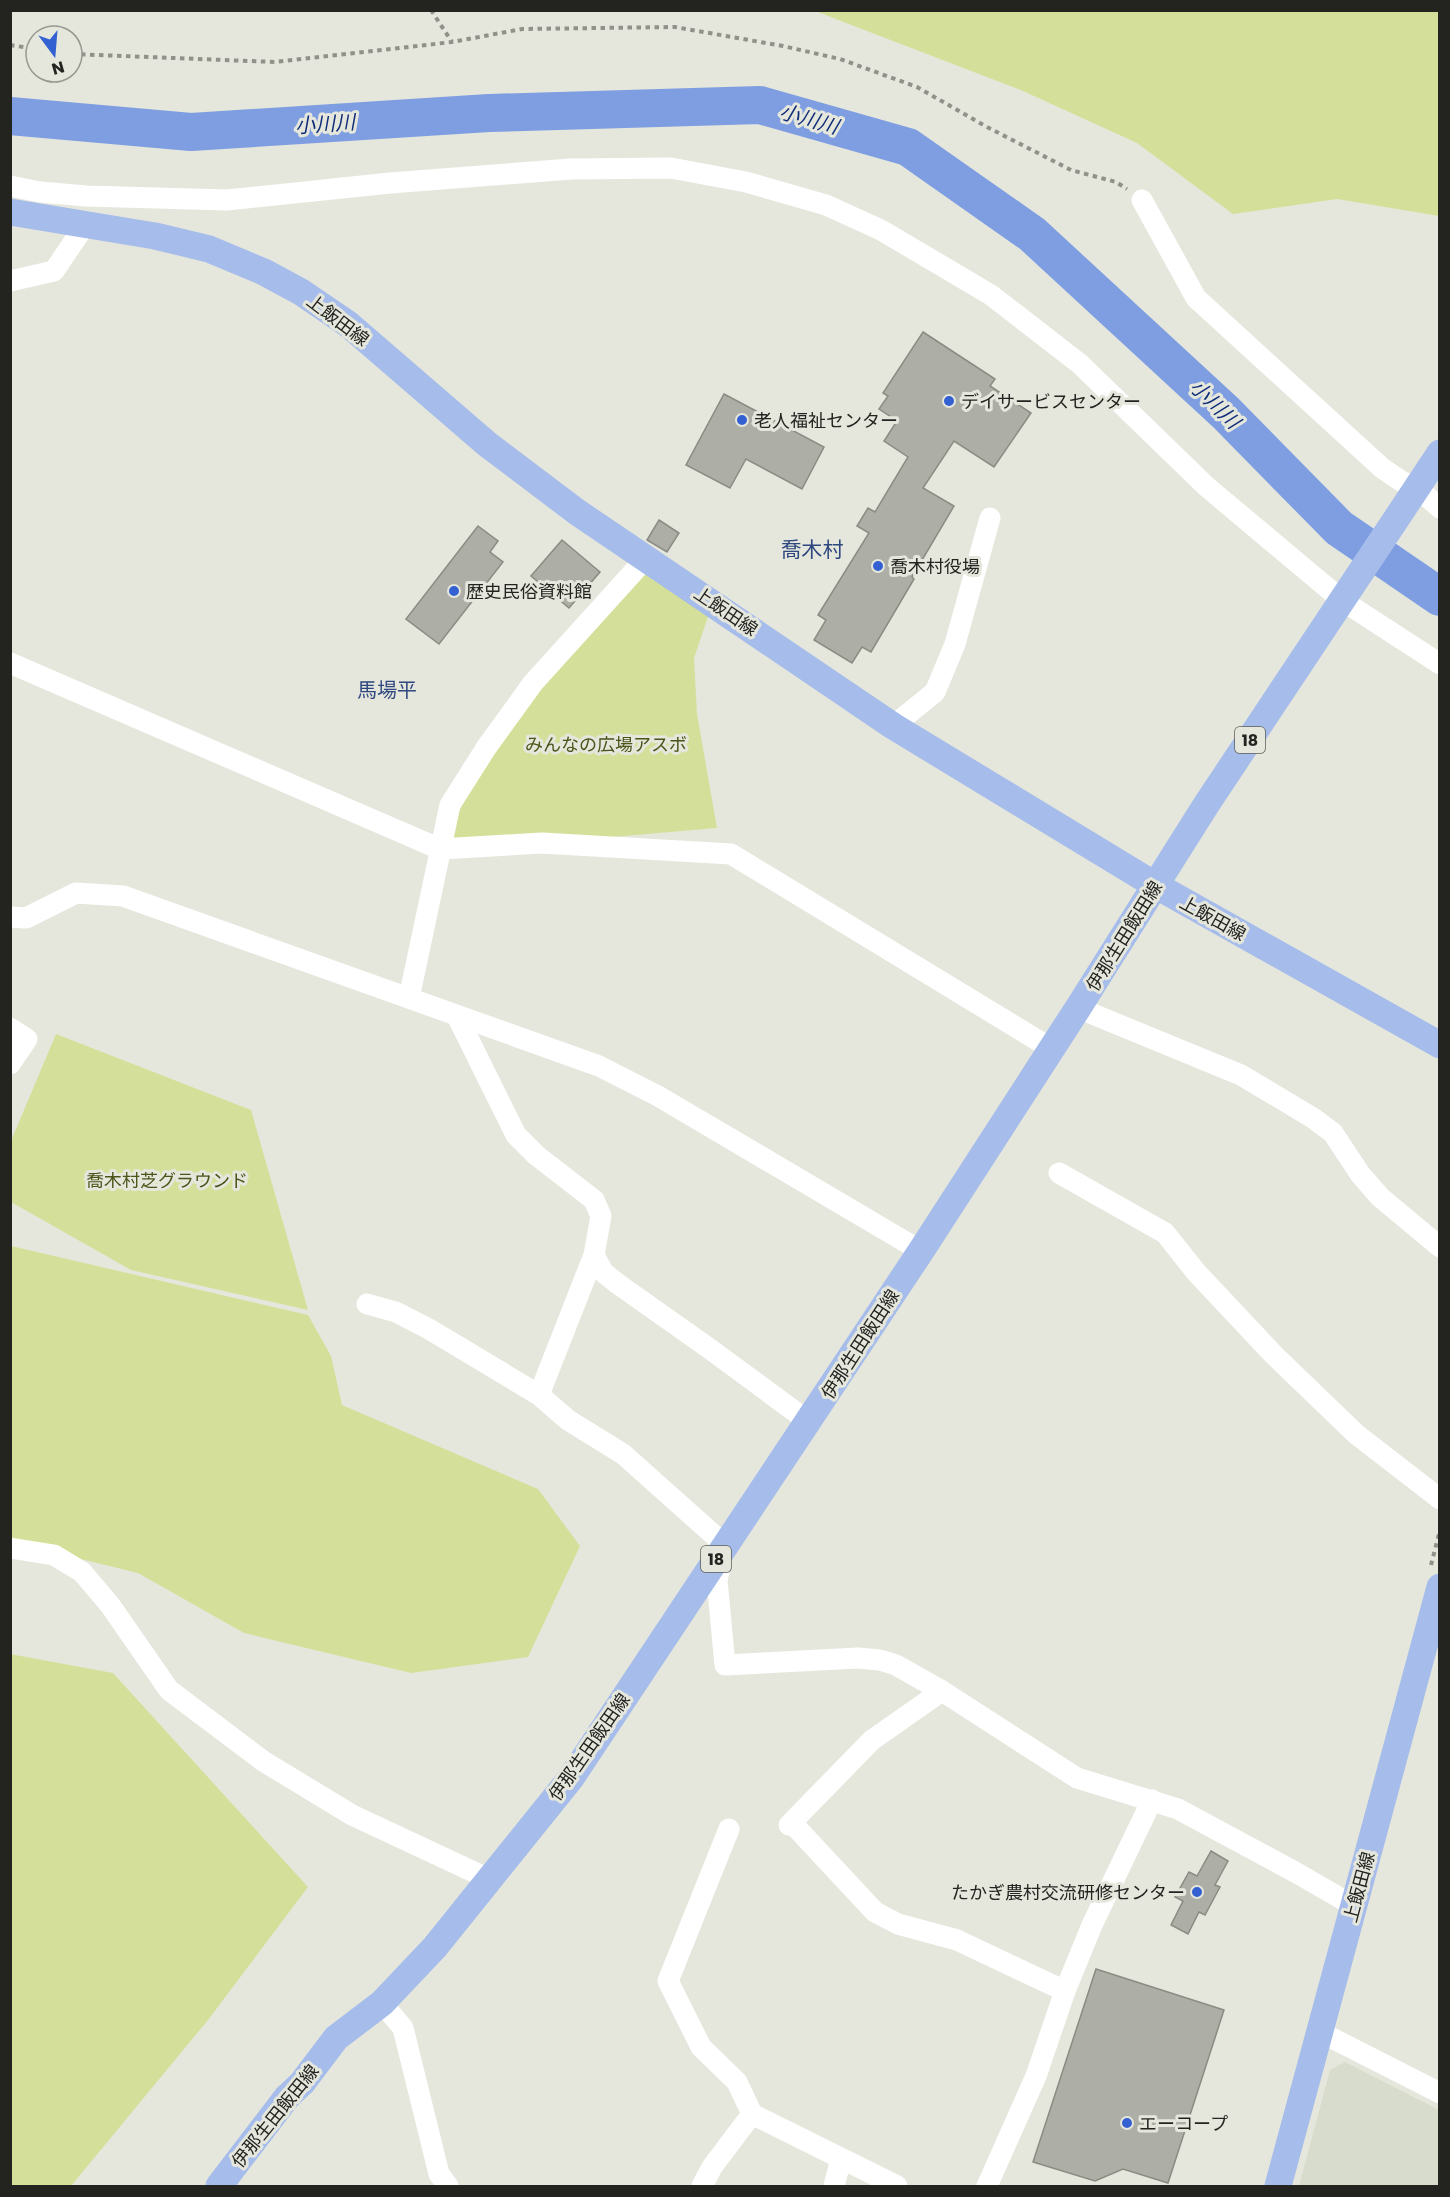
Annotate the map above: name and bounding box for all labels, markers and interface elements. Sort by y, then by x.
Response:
north arrow [24,24,84,84]
text: N [49,55,67,81]
water label: 小川川 [776,97,844,141]
water label: 小川川 [294,108,358,140]
street label: 上飯田線 [302,288,374,352]
water label: 小川川 [1184,373,1248,436]
place label: デイサービスセンター [961,389,1141,414]
marker: デイサービスセンター [942,394,956,408]
place label: 老人福祉センター [754,408,898,433]
marker: 老人福祉センター [735,413,749,427]
district label: 喬木村 [781,535,844,564]
place label: 喬木村役場 [890,554,980,579]
marker: 喬木村役場 [871,559,885,573]
place label: 歴史民俗資料館 [466,579,592,604]
street label: 上飯田線 [689,581,763,641]
marker: 歴史民俗資料館 [447,584,461,598]
district label: 馬場平 [357,676,417,704]
road number: 18 [1235,727,1265,753]
park label: みんなの広場アスボ [525,732,687,757]
street label: 伊那生田飯田線 [1080,876,1168,996]
street label: 上飯田線 [1175,890,1251,946]
park label: 喬木村芝グラウンド [86,1168,248,1193]
street label: 伊那生田飯田線 [815,1284,905,1404]
road number: 18 [701,1546,731,1572]
street label: 伊那生田飯田線 [543,1688,635,1806]
street label: 上飯田線 [1338,1849,1380,1925]
place label: たかぎ農村交流研修センター [951,1880,1185,1905]
marker: たかぎ農村交流研修センター [1190,1885,1204,1899]
street label: 伊那生田飯田線 [226,2059,324,2173]
place label: エーコープ [1139,2111,1228,2136]
marker: エーコープ [1120,2116,1134,2130]

